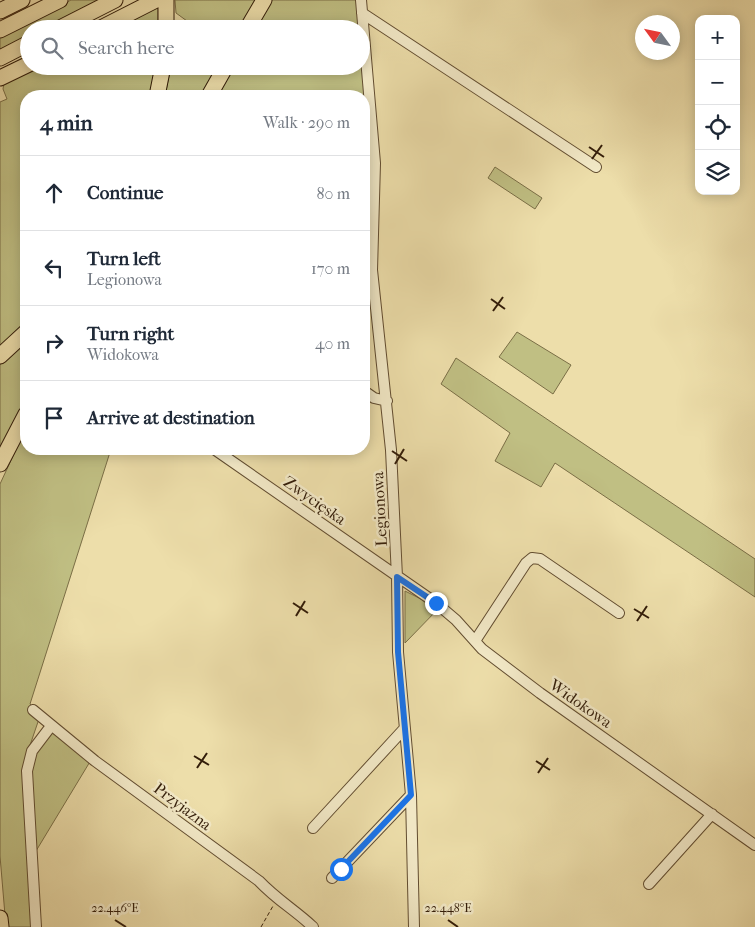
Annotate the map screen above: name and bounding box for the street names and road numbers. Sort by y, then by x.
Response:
street label: Legionowa [368,470,391,547]
street label: Zwycięska [280,472,350,529]
street label: Widokowa [545,674,616,732]
street label: Przyjazna [150,779,216,835]

